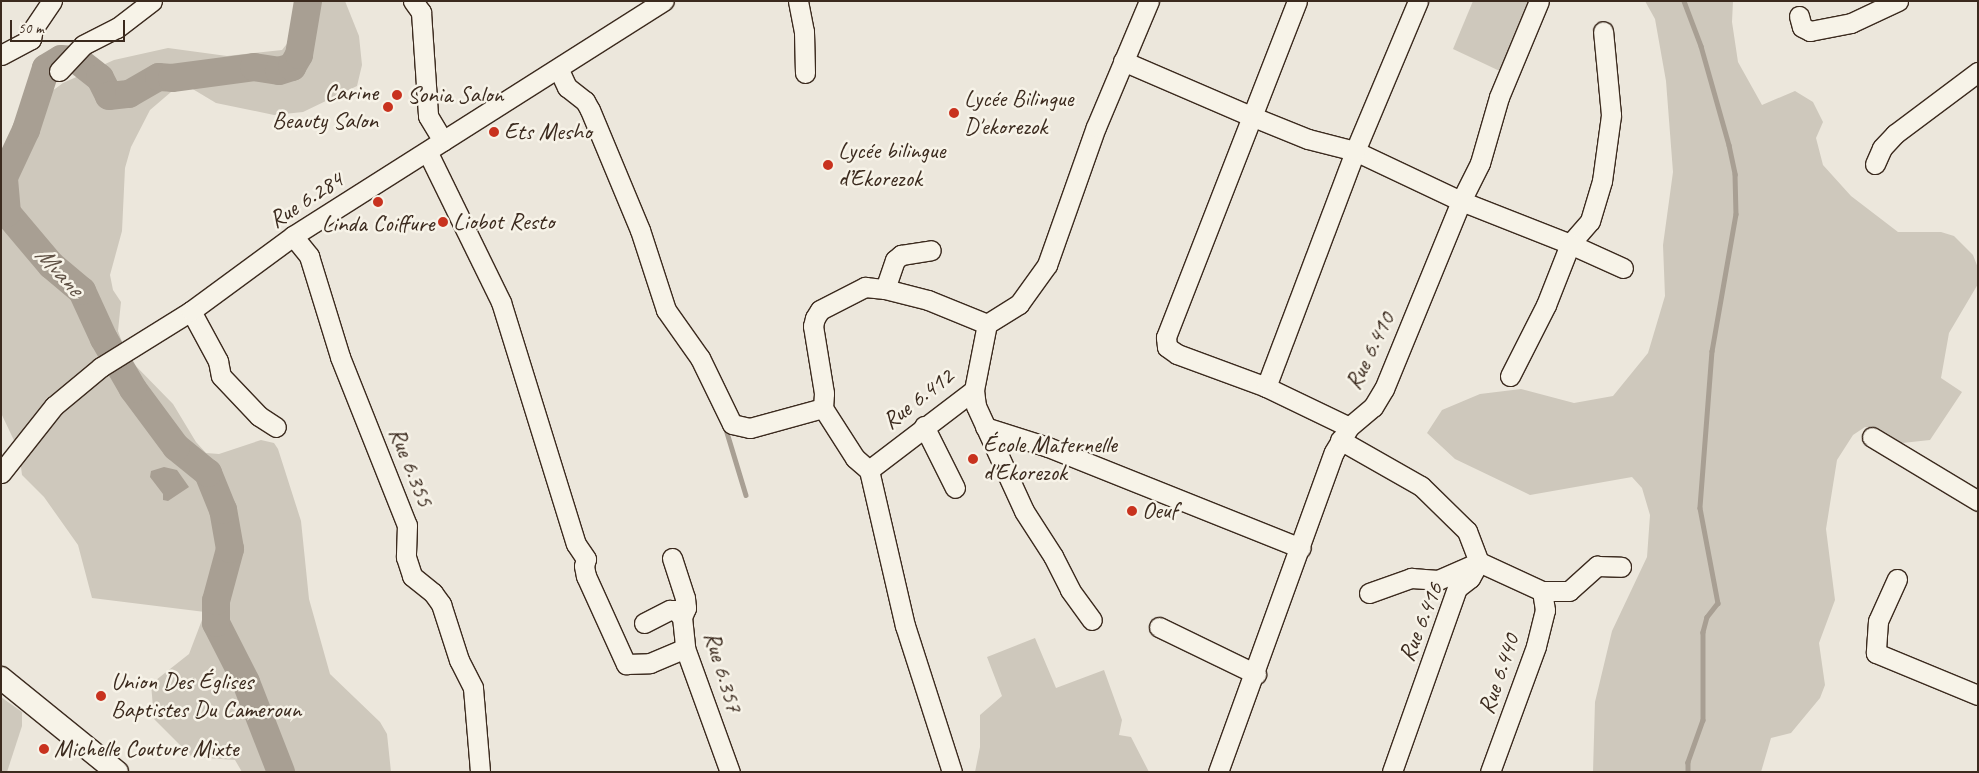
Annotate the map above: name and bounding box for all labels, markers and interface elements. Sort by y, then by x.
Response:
scale bar [12,10,128,42]
text: 50 m [18,19,44,38]
place label: Carine Beauty Salon [272,79,378,135]
place label: Sonia Salon [407,81,503,109]
place label: Lycée Bilingue D'ekorezok [964,85,1074,141]
marker: Sonia Salon [391,89,403,101]
marker: Carine Beauty Salon [382,101,394,113]
marker: Lycée Bilingue D'ekorezok [948,107,960,119]
place label: Ets Mesho [504,118,591,146]
marker: Ets Mesho [488,126,500,138]
place label: Lycée bilingue d’Ekorezok [838,137,945,193]
marker: Lycée bilingue d’Ekorezok [822,159,834,171]
street label: Rue 6.284 [264,165,348,235]
marker: Linda Coiffure [372,196,384,208]
place label: Liobot Resto [453,208,554,236]
place label: Linda Coiffure [322,210,434,238]
marker: Liobot Resto [437,216,449,228]
water label: Mvane [29,240,89,302]
street label: Rue 6.410 [1339,308,1401,394]
street label: Rue 6.412 [877,362,959,436]
street label: Rue 6.355 [382,423,440,511]
place label: École Maternelle d'Ekorezok [983,431,1117,487]
marker: École Maternelle d'Ekorezok [967,453,979,465]
place label: Oeuf [1142,497,1178,525]
marker: Oeuf [1126,505,1138,517]
street label: Rue 6.416 [1392,578,1450,666]
street label: Rue 6.357 [697,628,749,716]
street label: Rue 6.440 [1472,630,1526,718]
place label: Union Des Églises Baptistes Du Cameroun [111,668,302,724]
marker: Union Des Églises Baptistes Du Cameroun [95,690,107,702]
place label: Michelle Couture Mixte [54,735,239,763]
marker: Michelle Couture Mixte [38,743,50,755]

